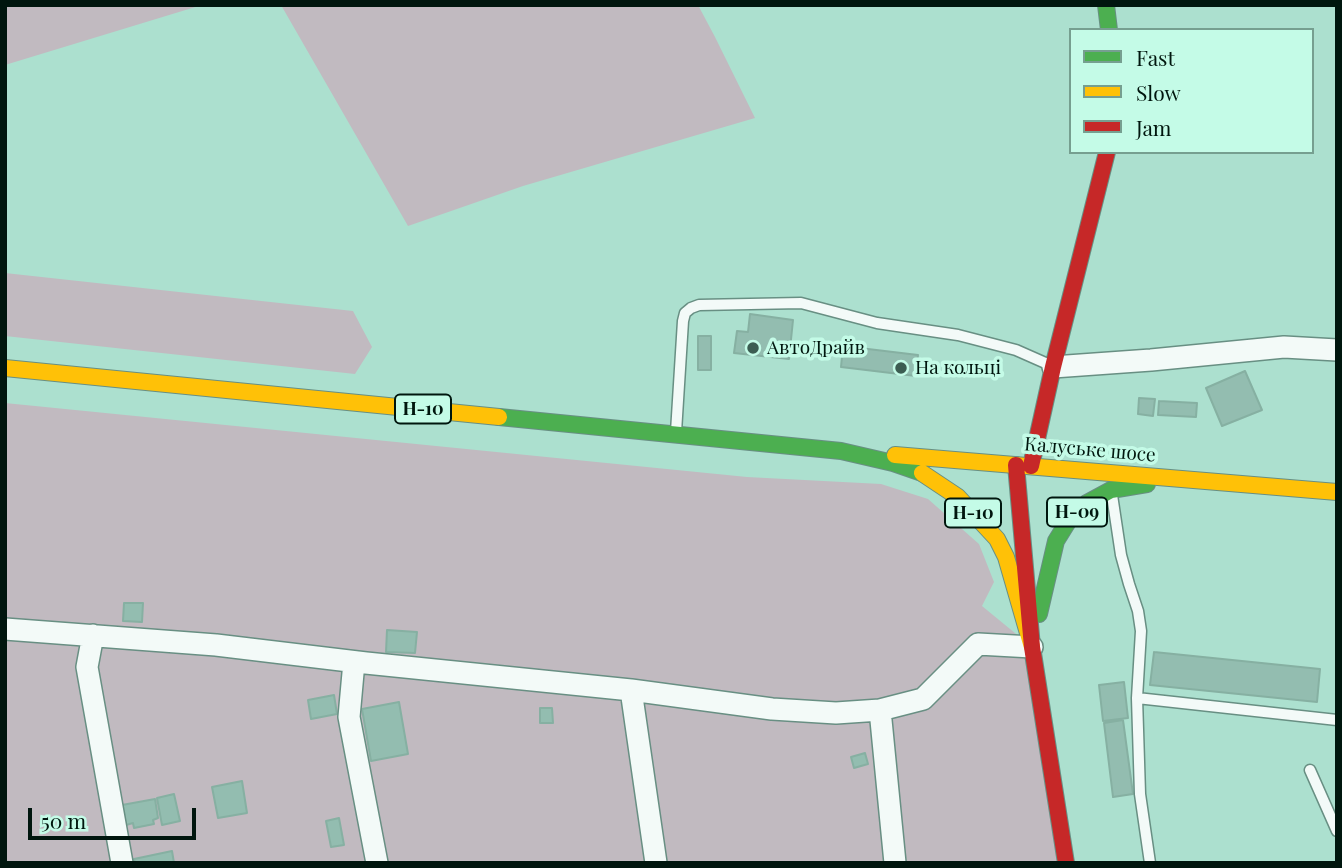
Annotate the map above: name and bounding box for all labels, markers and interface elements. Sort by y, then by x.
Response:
legend [1069,28,1314,154]
text: Fast [1136,43,1175,71]
text: Slow [1136,78,1181,106]
text: Jam [1136,113,1172,141]
place label: АвтоДрайв [767,337,865,359]
marker: АвтоДрайв [745,340,761,356]
place label: На кольці [915,357,1001,379]
marker: На кольці [893,360,909,376]
road number: Н-10 [395,394,451,424]
street label: Калуське шосе [1023,433,1157,467]
road number: Н-09 [1047,498,1107,526]
road number: Н-10 [945,499,1001,528]
scale bar [32,794,200,838]
text: 50 m [41,806,86,834]

